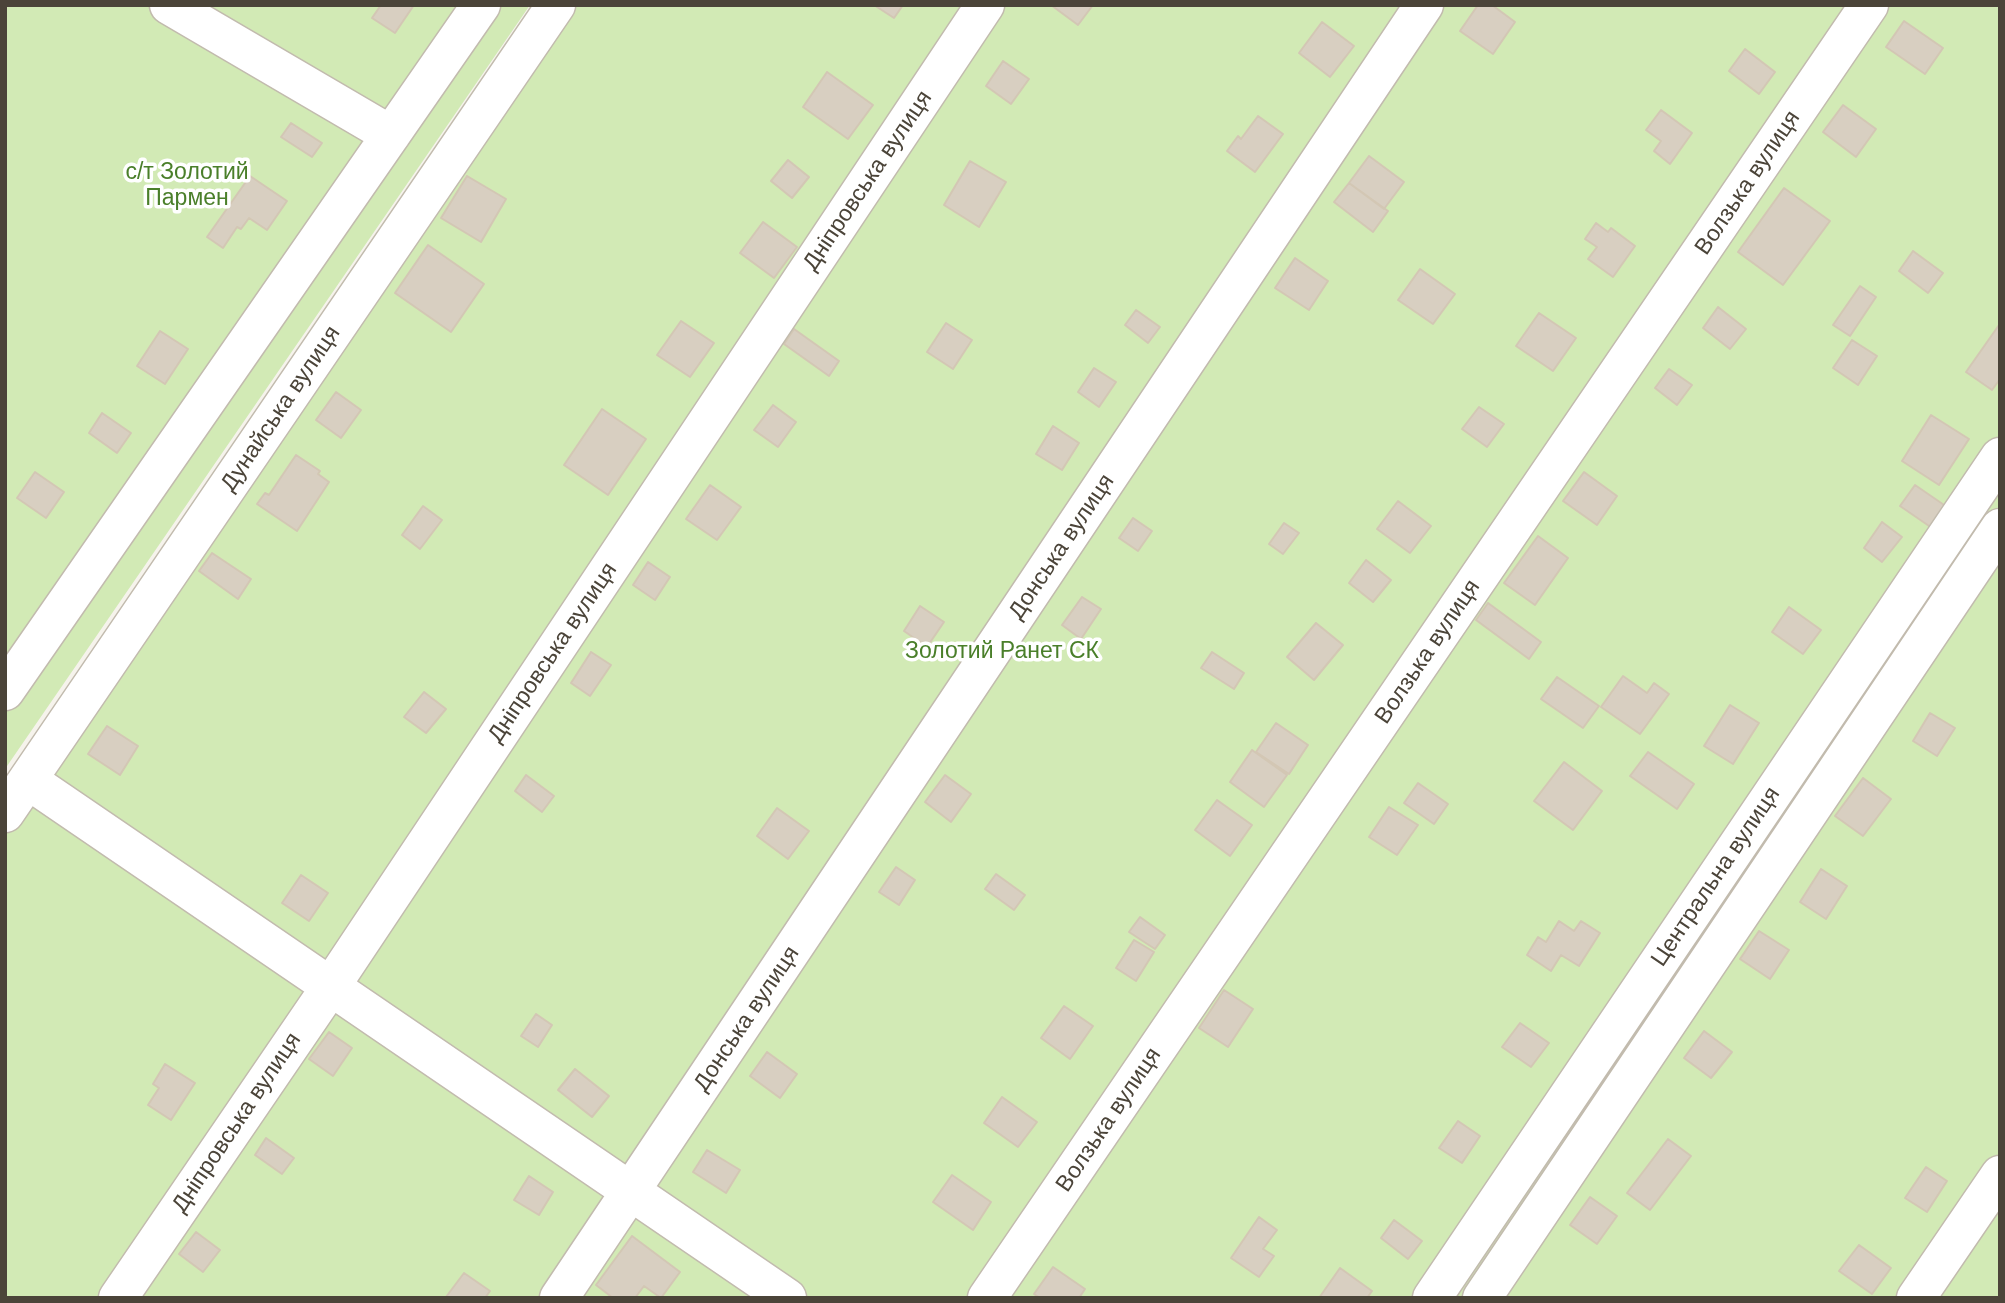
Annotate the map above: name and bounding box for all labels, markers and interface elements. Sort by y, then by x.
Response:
street label: Дніпровська вулиця [798,86,938,276]
street label: Волзька вулиця [1690,106,1806,260]
park label: с/т Золотий Пармен [125,159,249,213]
street label: Дунайська вулиця [215,321,347,497]
street label: Донська вулиця [1003,469,1121,625]
street label: Дніпровська вулиця [483,558,623,748]
street label: Волзька вулиця [1370,575,1486,729]
park label: Золотий Ранет СК [905,638,1099,666]
street label: Центральна вулиця [1646,782,1786,972]
street label: Донська вулиця [688,941,806,1097]
street label: Дніпровська вулиця [167,1028,307,1218]
street label: Волзька вулиця [1051,1043,1167,1197]

